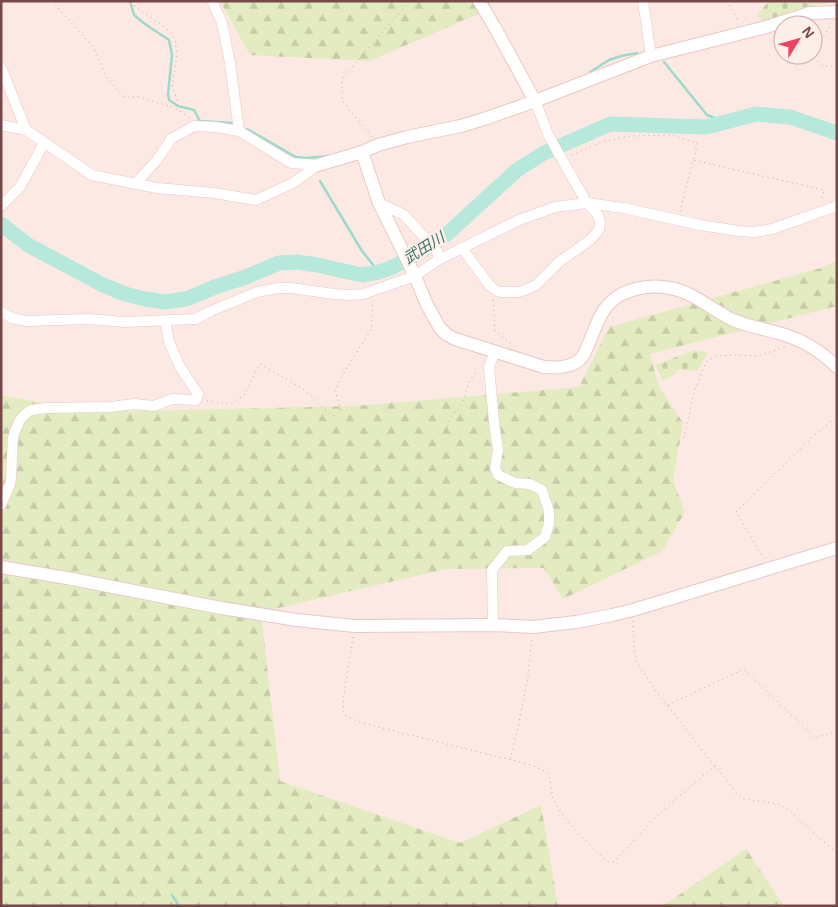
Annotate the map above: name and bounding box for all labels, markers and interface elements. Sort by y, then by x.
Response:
north arrow [773,15,823,65]
text: N [799,23,818,41]
water label: 武田川 [400,227,449,267]

